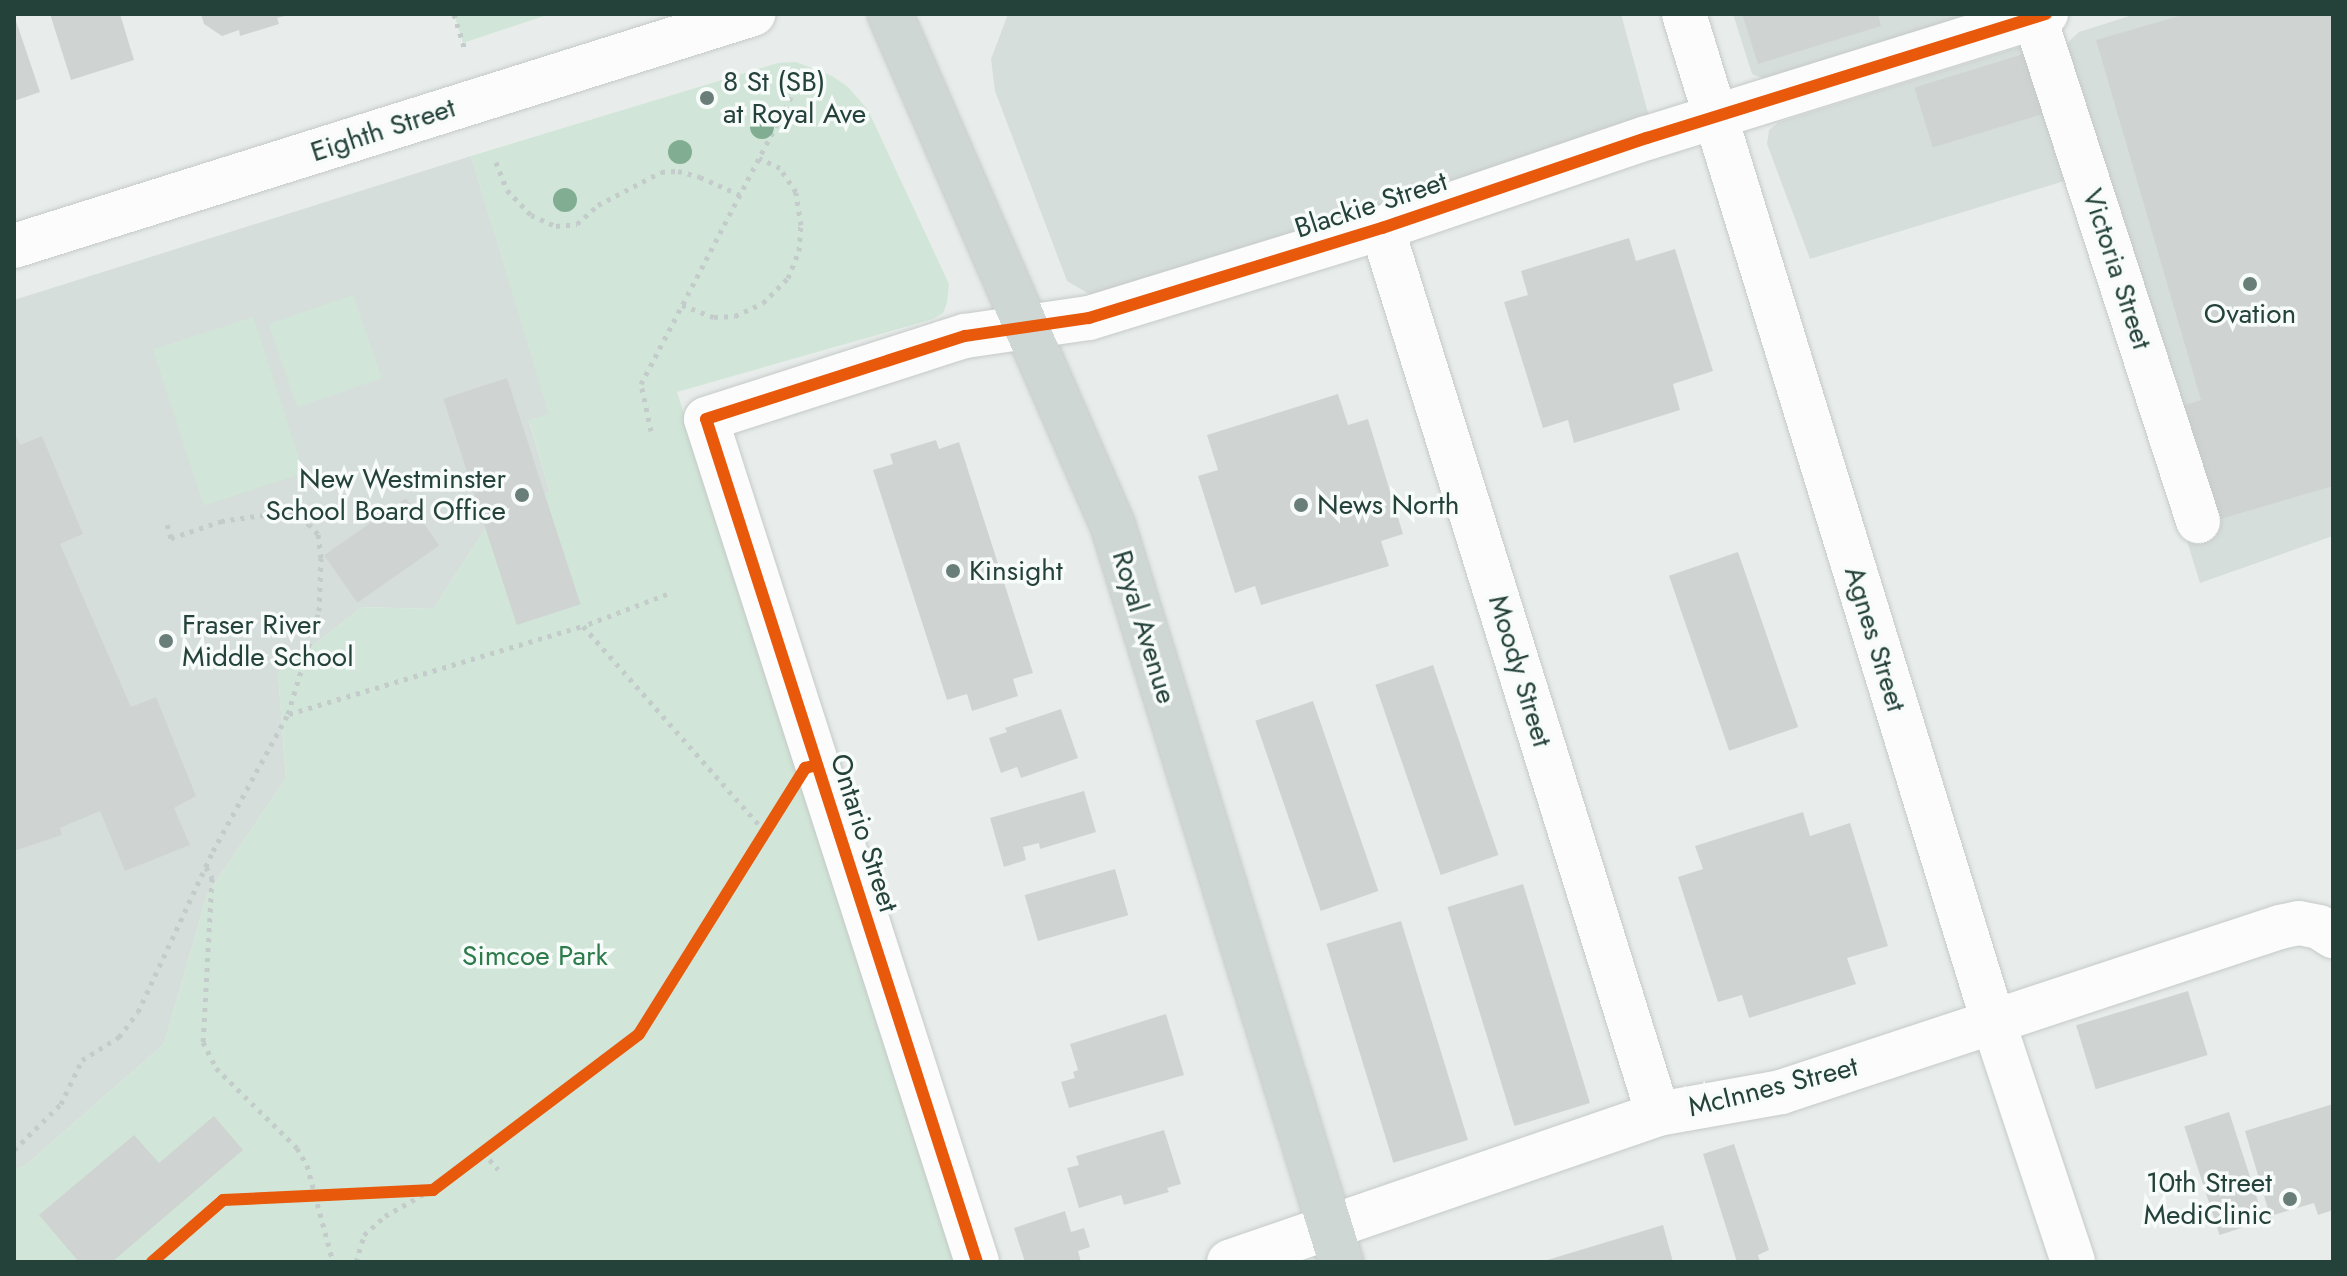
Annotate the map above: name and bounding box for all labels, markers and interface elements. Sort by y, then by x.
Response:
place label: 8 St (SB) at Royal Ave [723,65,866,131]
marker: 8 St (SB) at Royal Ave [698,89,716,107]
street label: Eighth Street [306,91,460,169]
street label: Blackie Street [1291,165,1451,245]
street label: Victoria Street [2075,185,2159,353]
marker: Ovation [2241,275,2259,293]
place label: Ovation [2204,297,2296,331]
place label: New Westminster School Board Office [266,462,506,528]
marker: New Westminster School Board Office [513,486,531,504]
place label: News North [1317,488,1459,522]
marker: News North [1292,496,1310,514]
street label: Royal Avenue [1105,546,1183,708]
place label: Kinsight [969,554,1063,588]
marker: Kinsight [944,562,962,580]
street label: Agnes Street [1837,562,1913,716]
street label: Moody Street [1481,591,1559,751]
place label: Fraser River Middle School [182,608,354,674]
marker: Fraser River Middle School [157,632,175,650]
street label: Ontario Street [823,750,905,916]
park label: Simcoe Park [462,939,608,973]
street label: McInnes Street [1685,1050,1861,1124]
place label: 10th Street MediClinic [2143,1166,2272,1232]
marker: 10th Street MediClinic [2279,1188,2301,1210]

